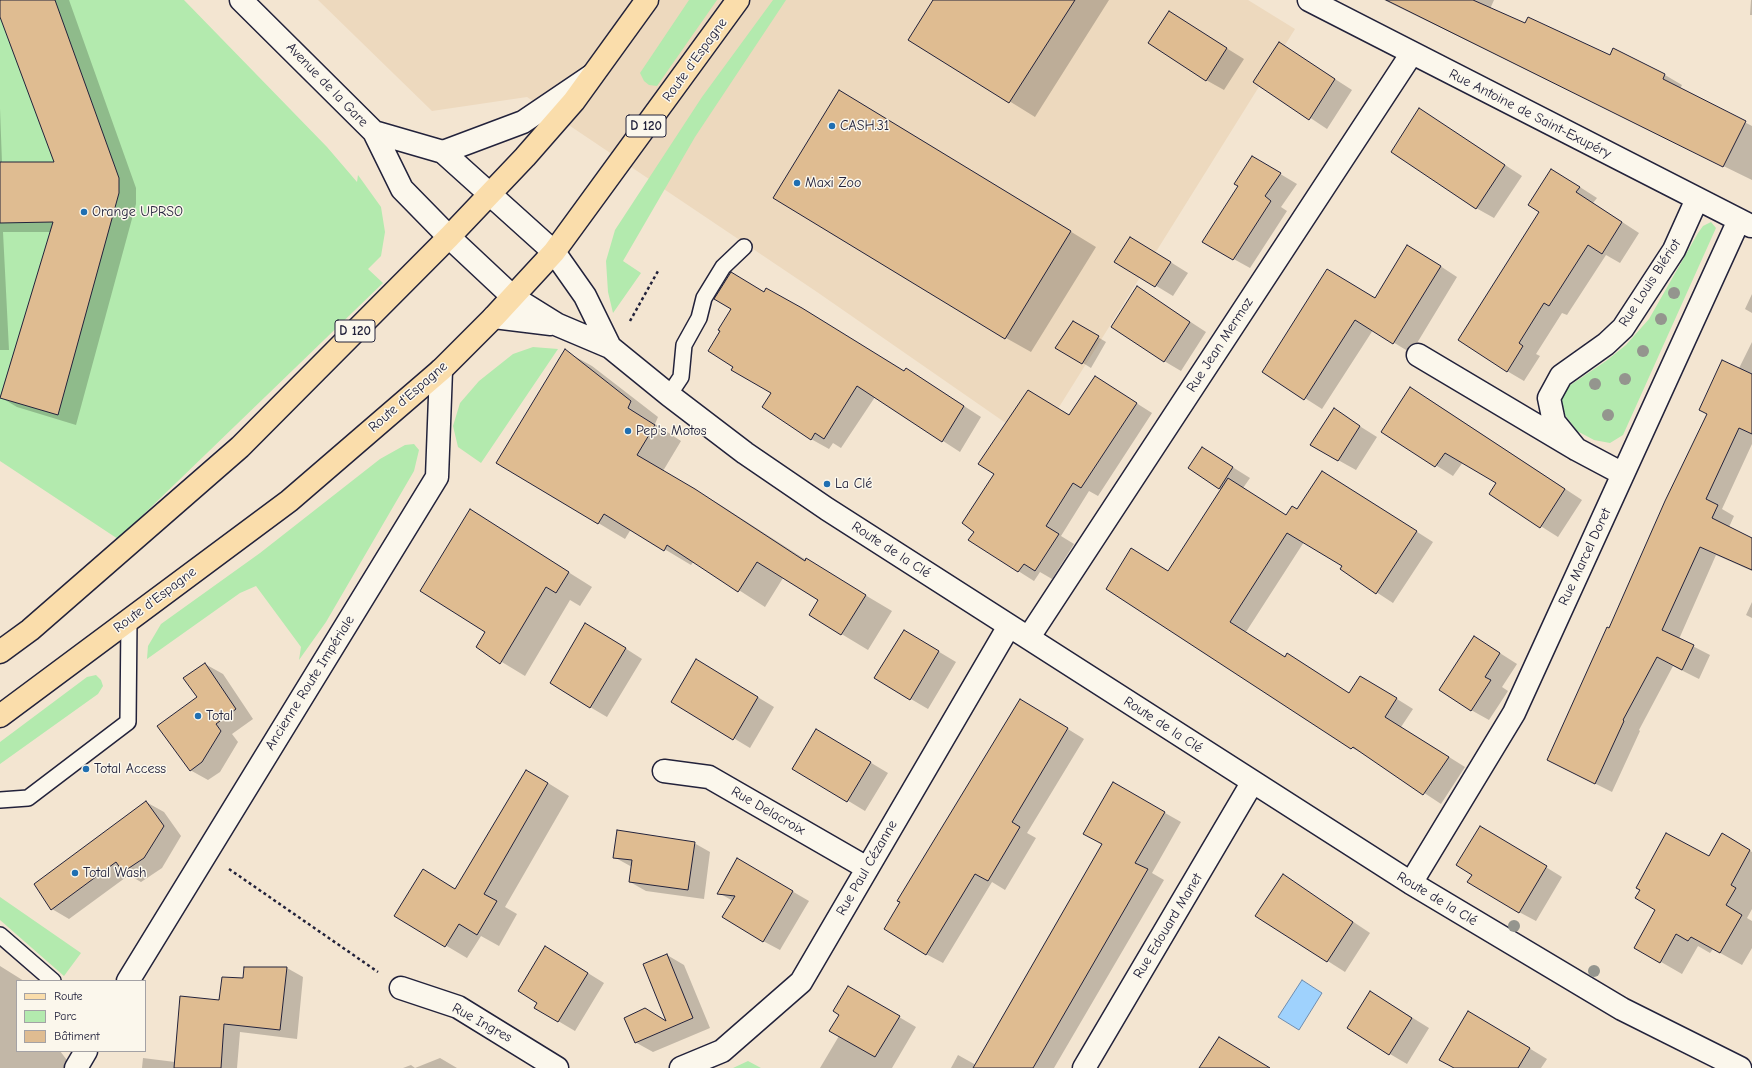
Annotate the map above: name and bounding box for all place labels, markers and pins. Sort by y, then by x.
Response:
place label: CASH.31 [840,118,889,134]
marker: CASH.31 [827,121,837,131]
place label: Maxi Zoo [805,175,861,191]
marker: Maxi Zoo [792,178,802,188]
place label: Orange UPRSO [92,204,183,220]
marker: Orange UPRSO [79,207,89,217]
place label: Pep's Motos [636,423,707,439]
marker: Pep's Motos [623,426,633,436]
place label: La Clé [835,476,872,492]
marker: La Clé [822,479,832,489]
place label: Total [206,708,233,724]
marker: Total [193,711,203,721]
place label: Total Access [94,761,166,777]
marker: Total Access [81,764,91,774]
place label: Total Wash [83,865,147,881]
marker: Total Wash [70,868,80,878]

